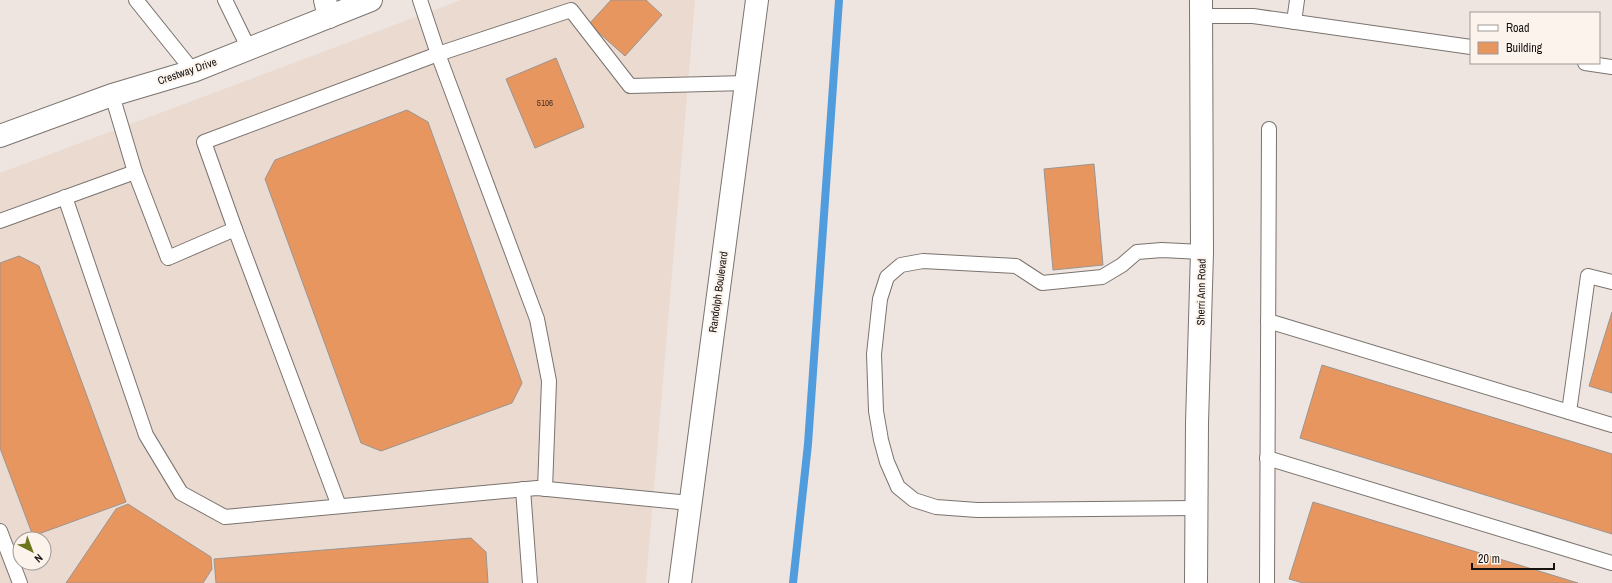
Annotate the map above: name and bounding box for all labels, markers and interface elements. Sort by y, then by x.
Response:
legend [1470,12,1600,64]
text: Road [1506,20,1530,36]
text: Building [1506,40,1543,56]
street label: Crestway Drive [156,54,218,88]
house number: 5106 [537,97,553,109]
street label: Randolph Boulevard [705,251,731,333]
street label: Sherri Ann Road [1193,259,1209,325]
north arrow [12,531,52,571]
scale bar [1472,545,1554,571]
text: N [32,551,46,566]
text: 20 m [1478,551,1500,567]

